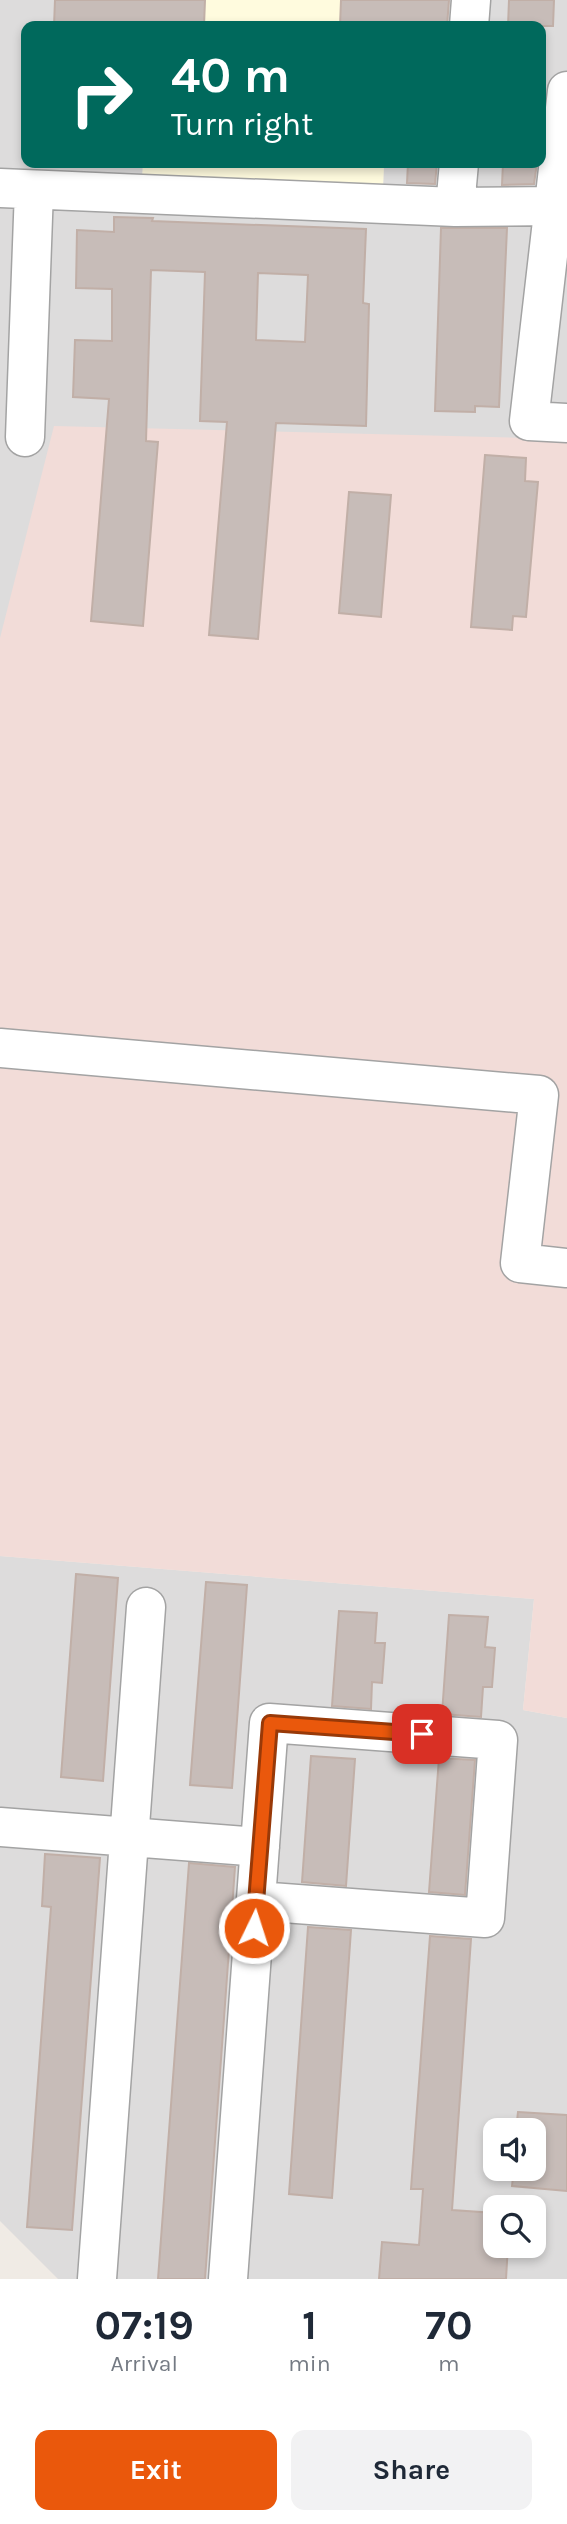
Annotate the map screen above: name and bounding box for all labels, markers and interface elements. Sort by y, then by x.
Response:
text: 40 m [171,47,290,104]
icon: right [56,49,147,140]
text: Turn right [171,106,313,143]
pin [392,1704,452,1764]
icon: arrive [403,1715,441,1753]
position arrow [217,1891,291,1965]
map controls [483,2118,546,2258]
button: sound [483,2118,546,2181]
button: search [483,2195,546,2258]
text: 07:19 [94,2300,194,2350]
text: 1 [302,2300,317,2350]
text: 70 [425,2300,473,2350]
text: Arrival [110,2350,178,2377]
text: min [288,2350,331,2377]
text: m [438,2350,460,2377]
button: Exit [35,2430,277,2510]
button: Share [291,2430,532,2510]

